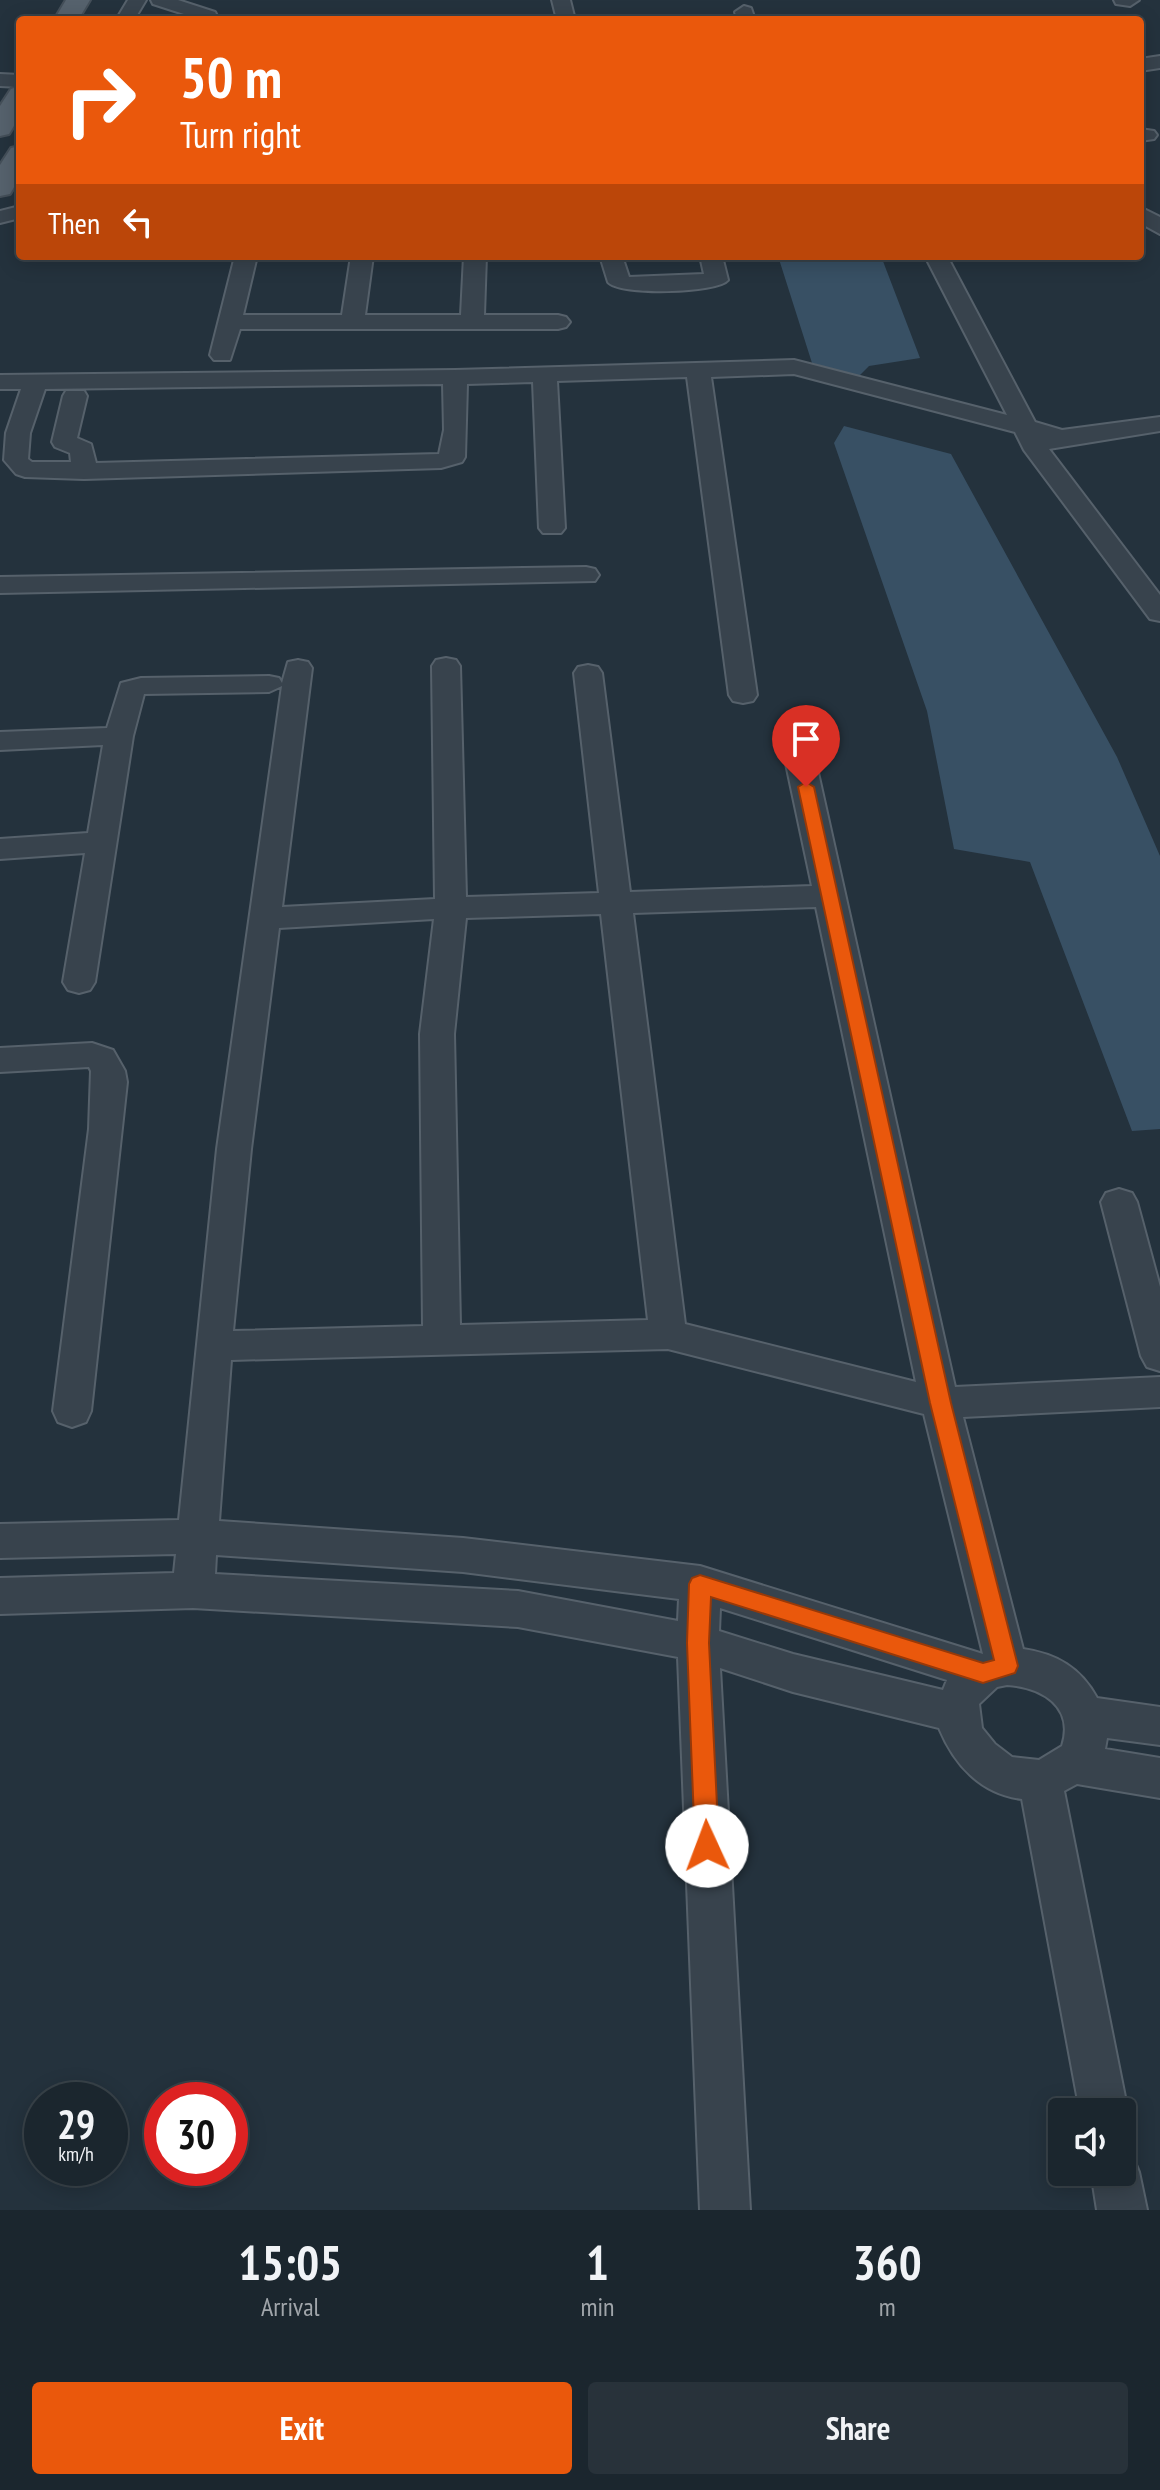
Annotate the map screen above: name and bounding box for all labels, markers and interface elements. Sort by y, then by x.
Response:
text: 50 m [180,41,282,113]
icon: right [48,48,152,152]
text: Turn right [180,111,301,158]
icon: left [116,200,160,244]
text: Then [48,203,100,242]
pin [772,705,840,787]
icon: arrive [784,717,828,761]
position arrow [665,1804,749,1888]
speed limit sign: 30 [144,2082,248,2186]
text: 29 [57,2098,95,2150]
map controls [1048,2098,1136,2186]
button: sound [1048,2098,1136,2186]
text: km/h [58,2141,94,2167]
text: 15:05 [238,2231,342,2293]
text: 1 [586,2231,609,2293]
text: 360 [853,2231,922,2293]
text: Arrival [261,2290,320,2323]
text: min [580,2290,614,2323]
text: m [879,2290,896,2323]
button: Exit [32,2382,572,2474]
button: Share [588,2382,1128,2474]

